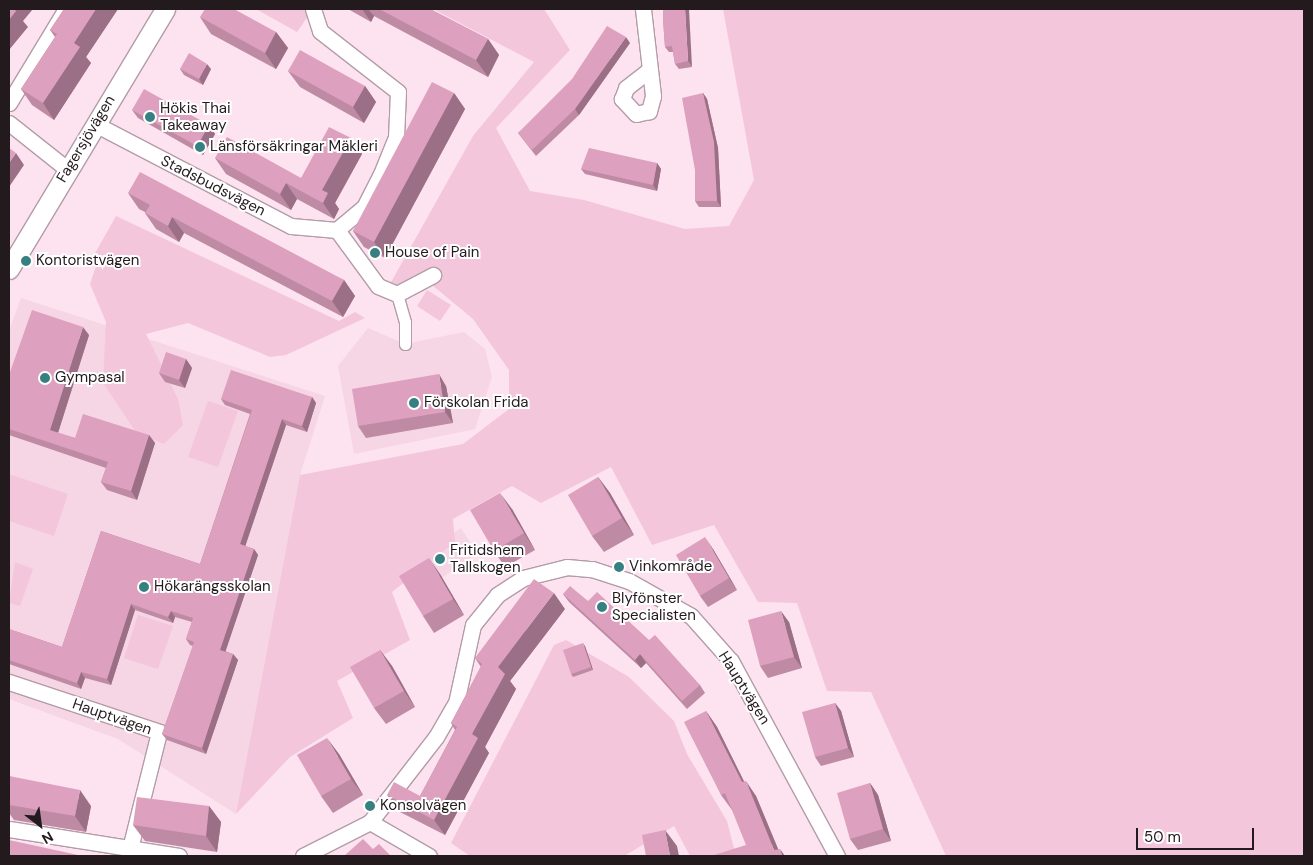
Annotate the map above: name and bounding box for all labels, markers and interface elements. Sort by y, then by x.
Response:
street label: Fagersjövägen [53,92,119,186]
place label: Hökis Thai Takeaway [160,99,231,134]
marker: Hökis Thai Takeaway [144,111,156,123]
place label: Länsförsäkringar Mäkleri [210,138,378,156]
marker: Länsförsäkringar Mäkleri [194,141,206,153]
street label: Stadsbudsvägen [158,152,268,220]
place label: House of Pain [385,244,479,262]
marker: House of Pain [369,247,381,259]
place label: Kontoristvägen [36,252,139,270]
marker: Kontoristvägen [20,255,32,267]
place label: Gympasal [55,369,125,387]
marker: Gympasal [39,372,51,384]
place label: Förskolan Frida [424,394,528,412]
marker: Förskolan Frida [408,397,420,409]
place label: Fritidshem Tallskogen [450,541,524,576]
marker: Fritidshem Tallskogen [434,553,446,565]
place label: Vinkområde [629,558,712,576]
marker: Vinkområde [613,561,625,573]
place label: Hökarängsskolan [154,578,271,596]
marker: Hökarängsskolan [138,581,150,593]
place label: Blyfönster Specialisten [612,589,696,624]
marker: Blyfönster Specialisten [596,601,608,613]
street label: Hauptvägen [714,648,774,728]
street label: Hauptvägen [70,695,154,739]
place label: Konsolvägen [380,797,466,815]
north arrow [15,800,65,850]
marker: Konsolvägen [364,800,376,812]
scale bar [1138,818,1256,850]
text: 50 m [1144,827,1181,847]
text: N [39,828,56,848]

